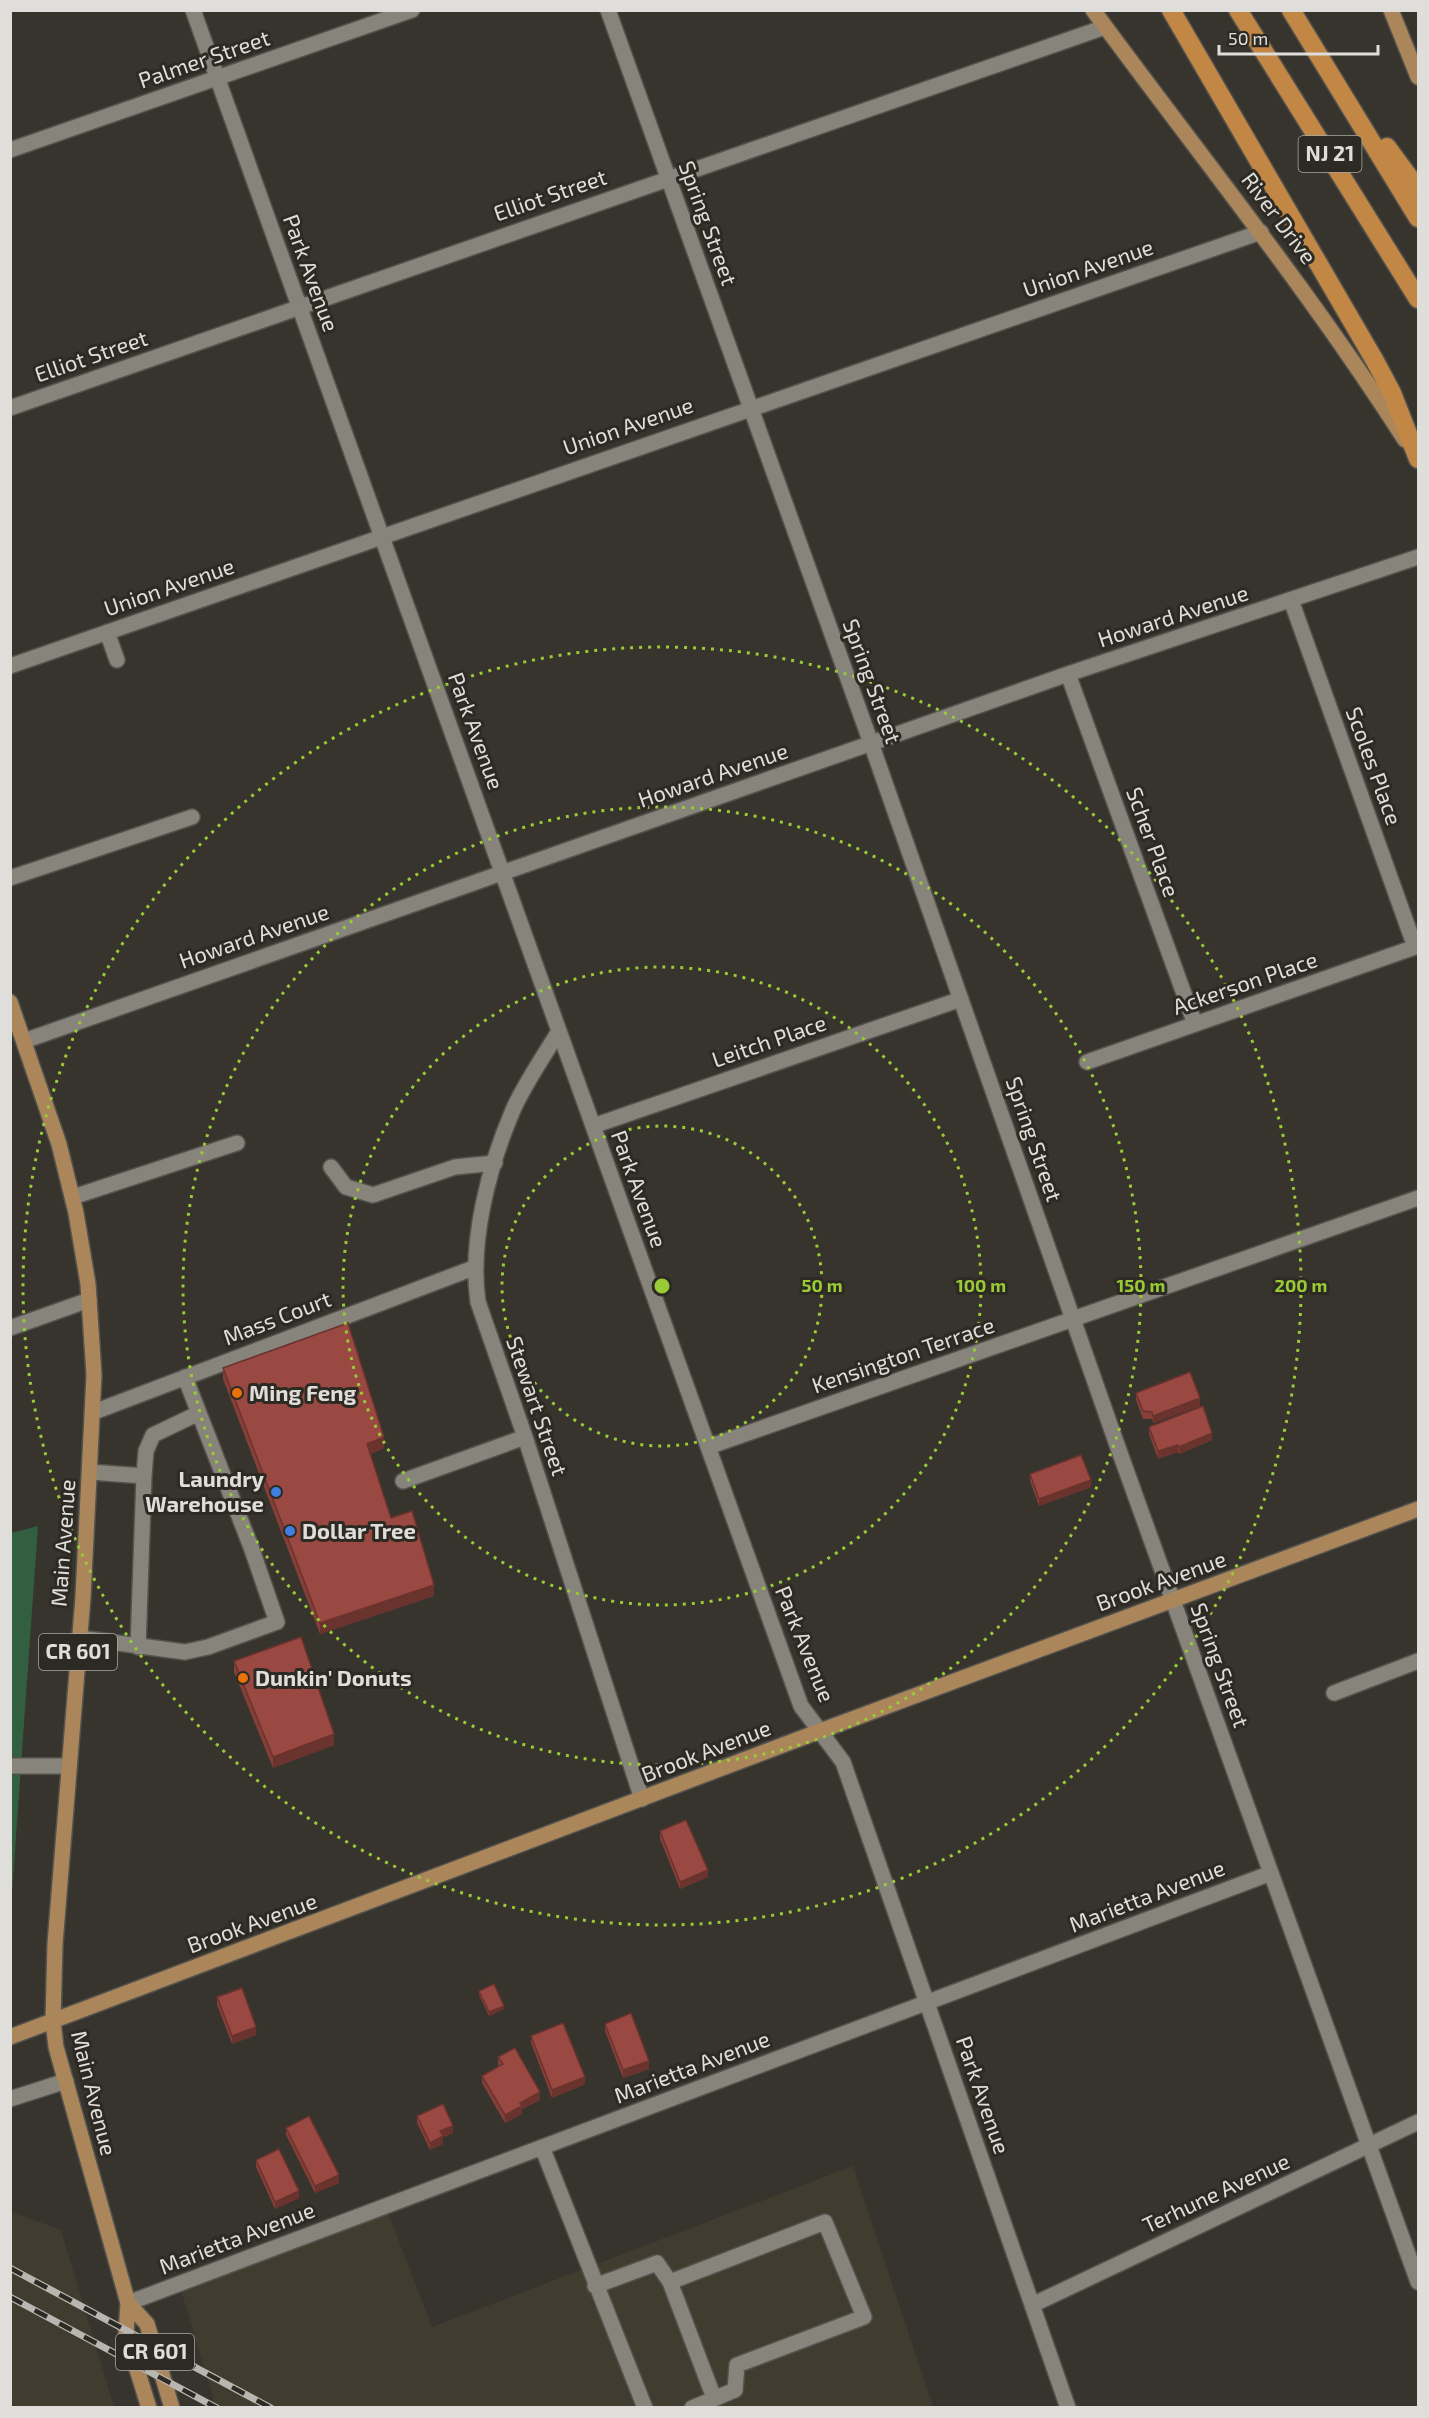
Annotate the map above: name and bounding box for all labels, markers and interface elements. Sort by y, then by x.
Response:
scale bar [1219,18,1378,56]
street label: Palmer Street [135,23,273,93]
text: 50 m [1228,27,1268,49]
road number: NJ 21 [1298,136,1362,172]
street label: Spring Street [674,157,743,288]
street label: Elliot Street [490,163,610,226]
street label: River Drive [1237,166,1323,268]
street label: Park Avenue [279,210,345,335]
street label: Union Avenue [1019,233,1156,302]
street label: Elliot Street [31,324,151,387]
street label: Union Avenue [559,391,696,460]
street label: Union Avenue [100,552,237,621]
street label: Howard Avenue [1094,578,1251,652]
street label: Spring Street [838,615,907,746]
street label: Park Avenue [444,668,510,793]
street label: Scoles Place [1342,703,1408,828]
street label: Howard Avenue [634,736,791,812]
street label: Scher Place [1122,783,1186,900]
street label: Howard Avenue [175,897,332,973]
street label: Ackerson Place [1169,945,1320,1019]
street label: Leitch Place [708,1008,829,1072]
street label: Spring Street [1001,1073,1068,1205]
street label: Park Avenue [607,1126,673,1251]
text: 50 m [801,1274,843,1296]
text: 100 m [956,1274,1006,1296]
text: 150 m [1117,1274,1165,1296]
text: 200 m [1275,1274,1327,1296]
centre of rings [652,1276,672,1296]
street label: Mass Court [219,1285,334,1350]
street label: Kensington Terrace [808,1311,997,1397]
street label: Stewart Street [502,1333,574,1479]
place label: Ming Feng [249,1379,356,1405]
marker: Ming Feng [230,1386,244,1400]
place label: Laundry Warehouse [145,1465,265,1516]
street label: Main Avenue [45,1478,79,1608]
marker: Laundry Warehouse [269,1485,283,1499]
place label: Dollar Tree [302,1517,416,1543]
marker: Dollar Tree [283,1524,297,1538]
street label: Brook Avenue [1092,1545,1229,1616]
street label: Park Avenue [771,1582,841,1705]
street label: Spring Street [1186,1599,1255,1730]
road number: CR 601 [39,1634,117,1670]
place label: Dunkin' Donuts [255,1664,412,1690]
marker: Dunkin' Donuts [236,1671,250,1685]
street label: Brook Avenue [637,1714,774,1787]
street label: Marietta Avenue [1065,1853,1228,1937]
street label: Brook Avenue [183,1887,320,1958]
street label: Marietta Avenue [610,2024,773,2108]
street label: Main Avenue [67,2028,123,2158]
street label: Park Avenue [952,2032,1016,2157]
street label: Terhune Avenue [1138,2147,1293,2237]
street label: Marietta Avenue [155,2195,318,2279]
road number: CR 601 [116,2334,194,2370]

